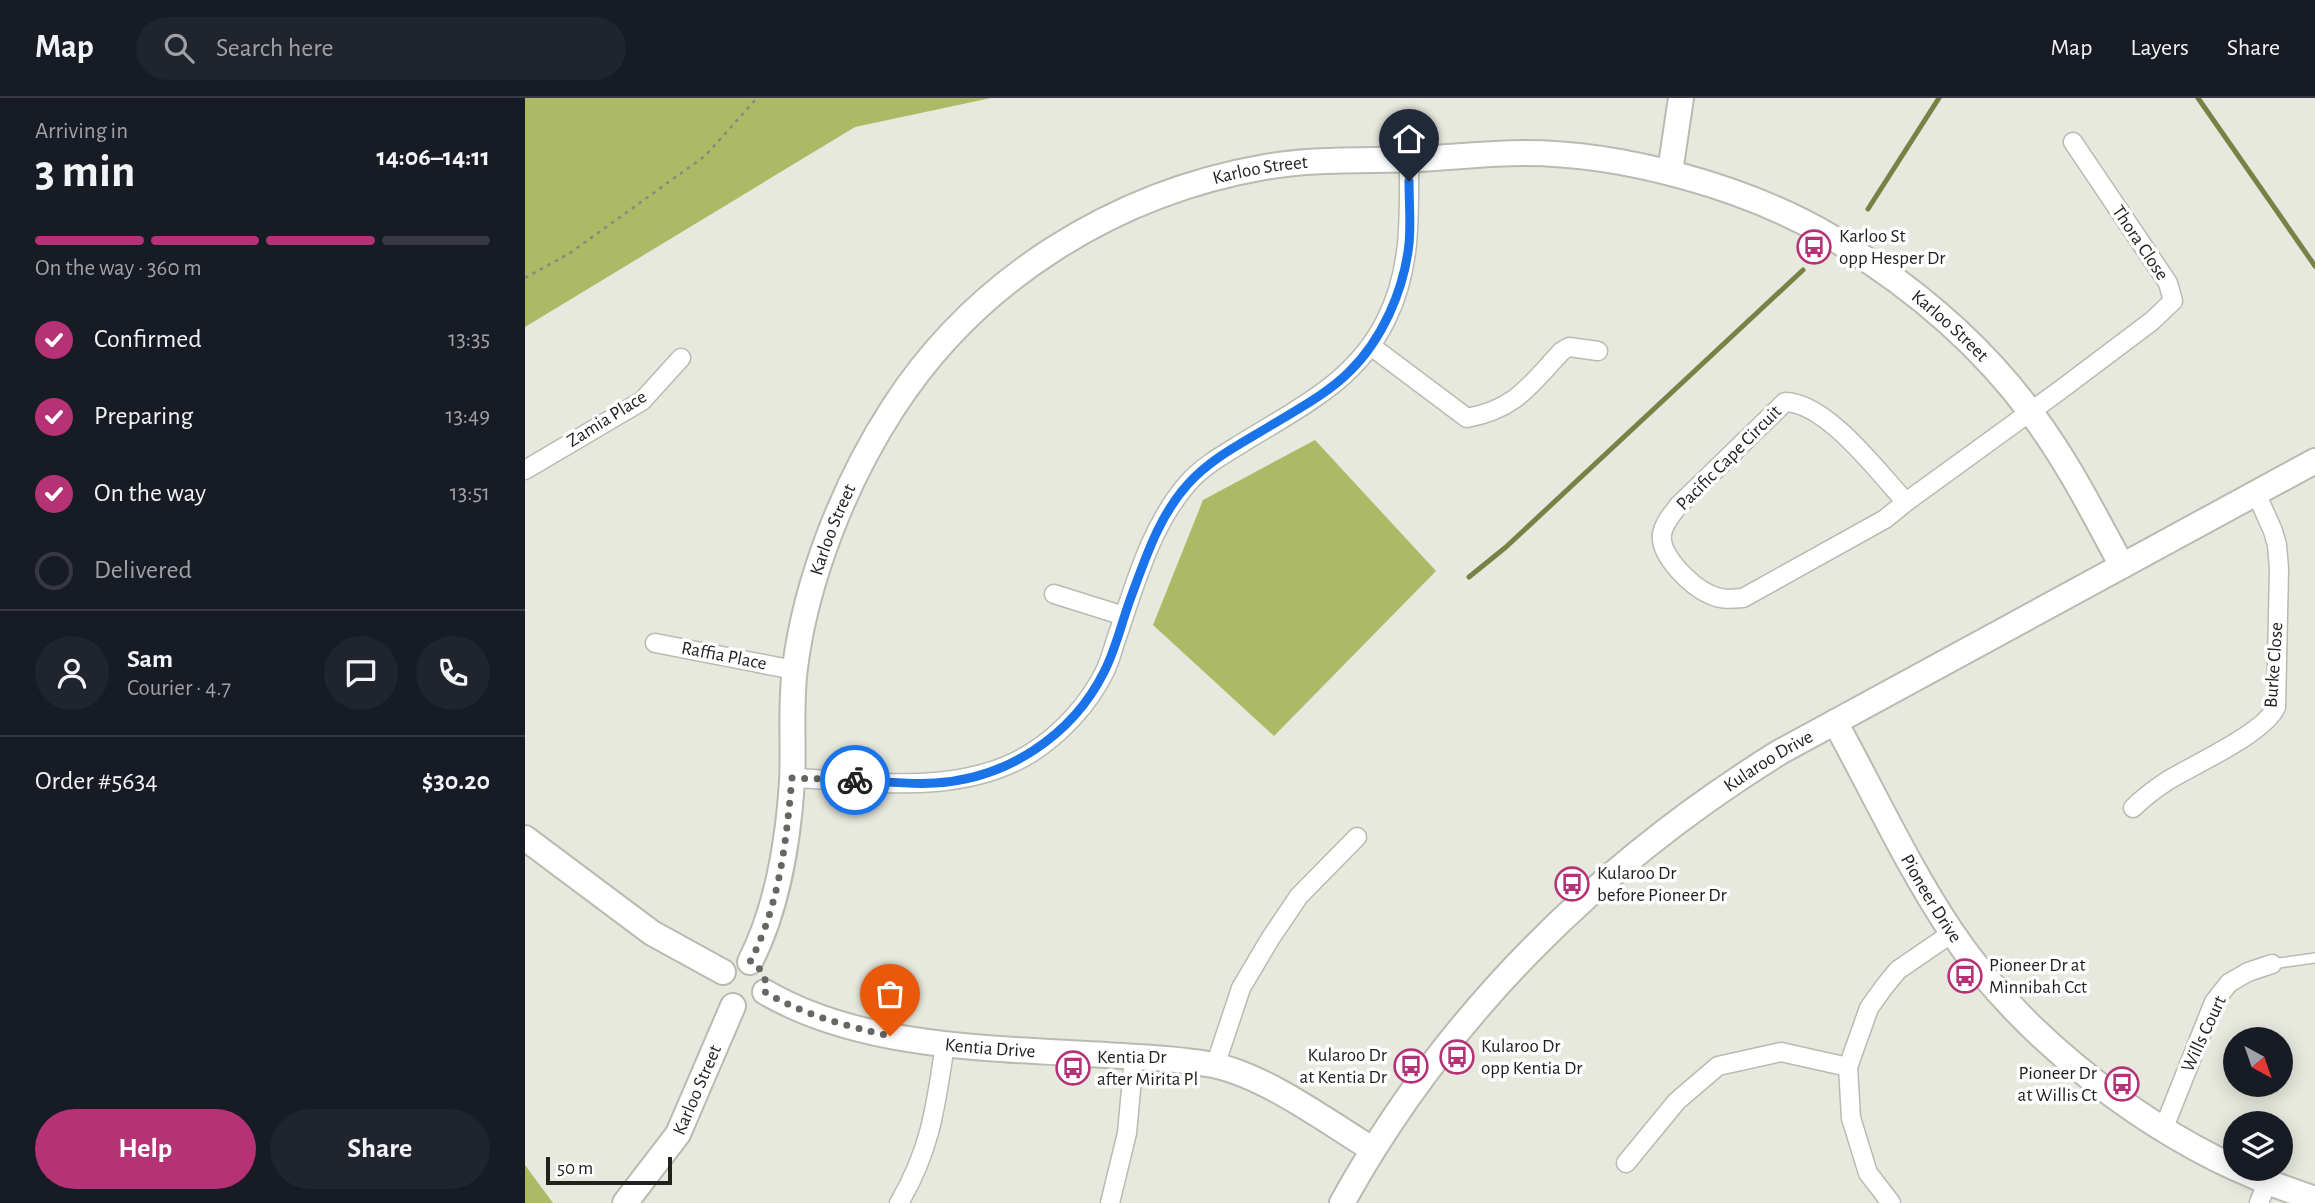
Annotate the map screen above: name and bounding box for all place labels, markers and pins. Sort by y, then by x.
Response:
pin [1379,109,1439,181]
place label: Karloo St opp Hesper Dr [1839,227,1945,268]
bus stop icon: Karloo St opp Hesper Dr [1795,228,1833,266]
place label: Kularoo Dr before Pioneer Dr [1597,864,1727,905]
bus stop icon: Kularoo Dr before Pioneer Dr [1553,865,1591,903]
place label: Pioneer Dr at Minnibah Cct [1989,956,2087,997]
bus stop icon: Pioneer Dr at Minnibah Cct [1946,957,1984,995]
pin [860,964,920,1036]
place label: Kularoo Dr opp Kentia Dr [1481,1037,1582,1078]
bus stop icon: Kularoo Dr opp Kentia Dr [1438,1038,1476,1076]
place label: Kularoo Dr at Kentia Dr [1300,1046,1387,1087]
bus stop icon: Kularoo Dr at Kentia Dr [1392,1047,1430,1085]
place label: Kentia Dr after Mirita Pl [1097,1048,1198,1089]
bus stop icon: Kentia Dr after Mirita Pl [1054,1049,1092,1087]
place label: Pioneer Dr at Willis Ct [2018,1064,2097,1105]
bus stop icon: Pioneer Dr at Willis Ct [2103,1065,2141,1103]

